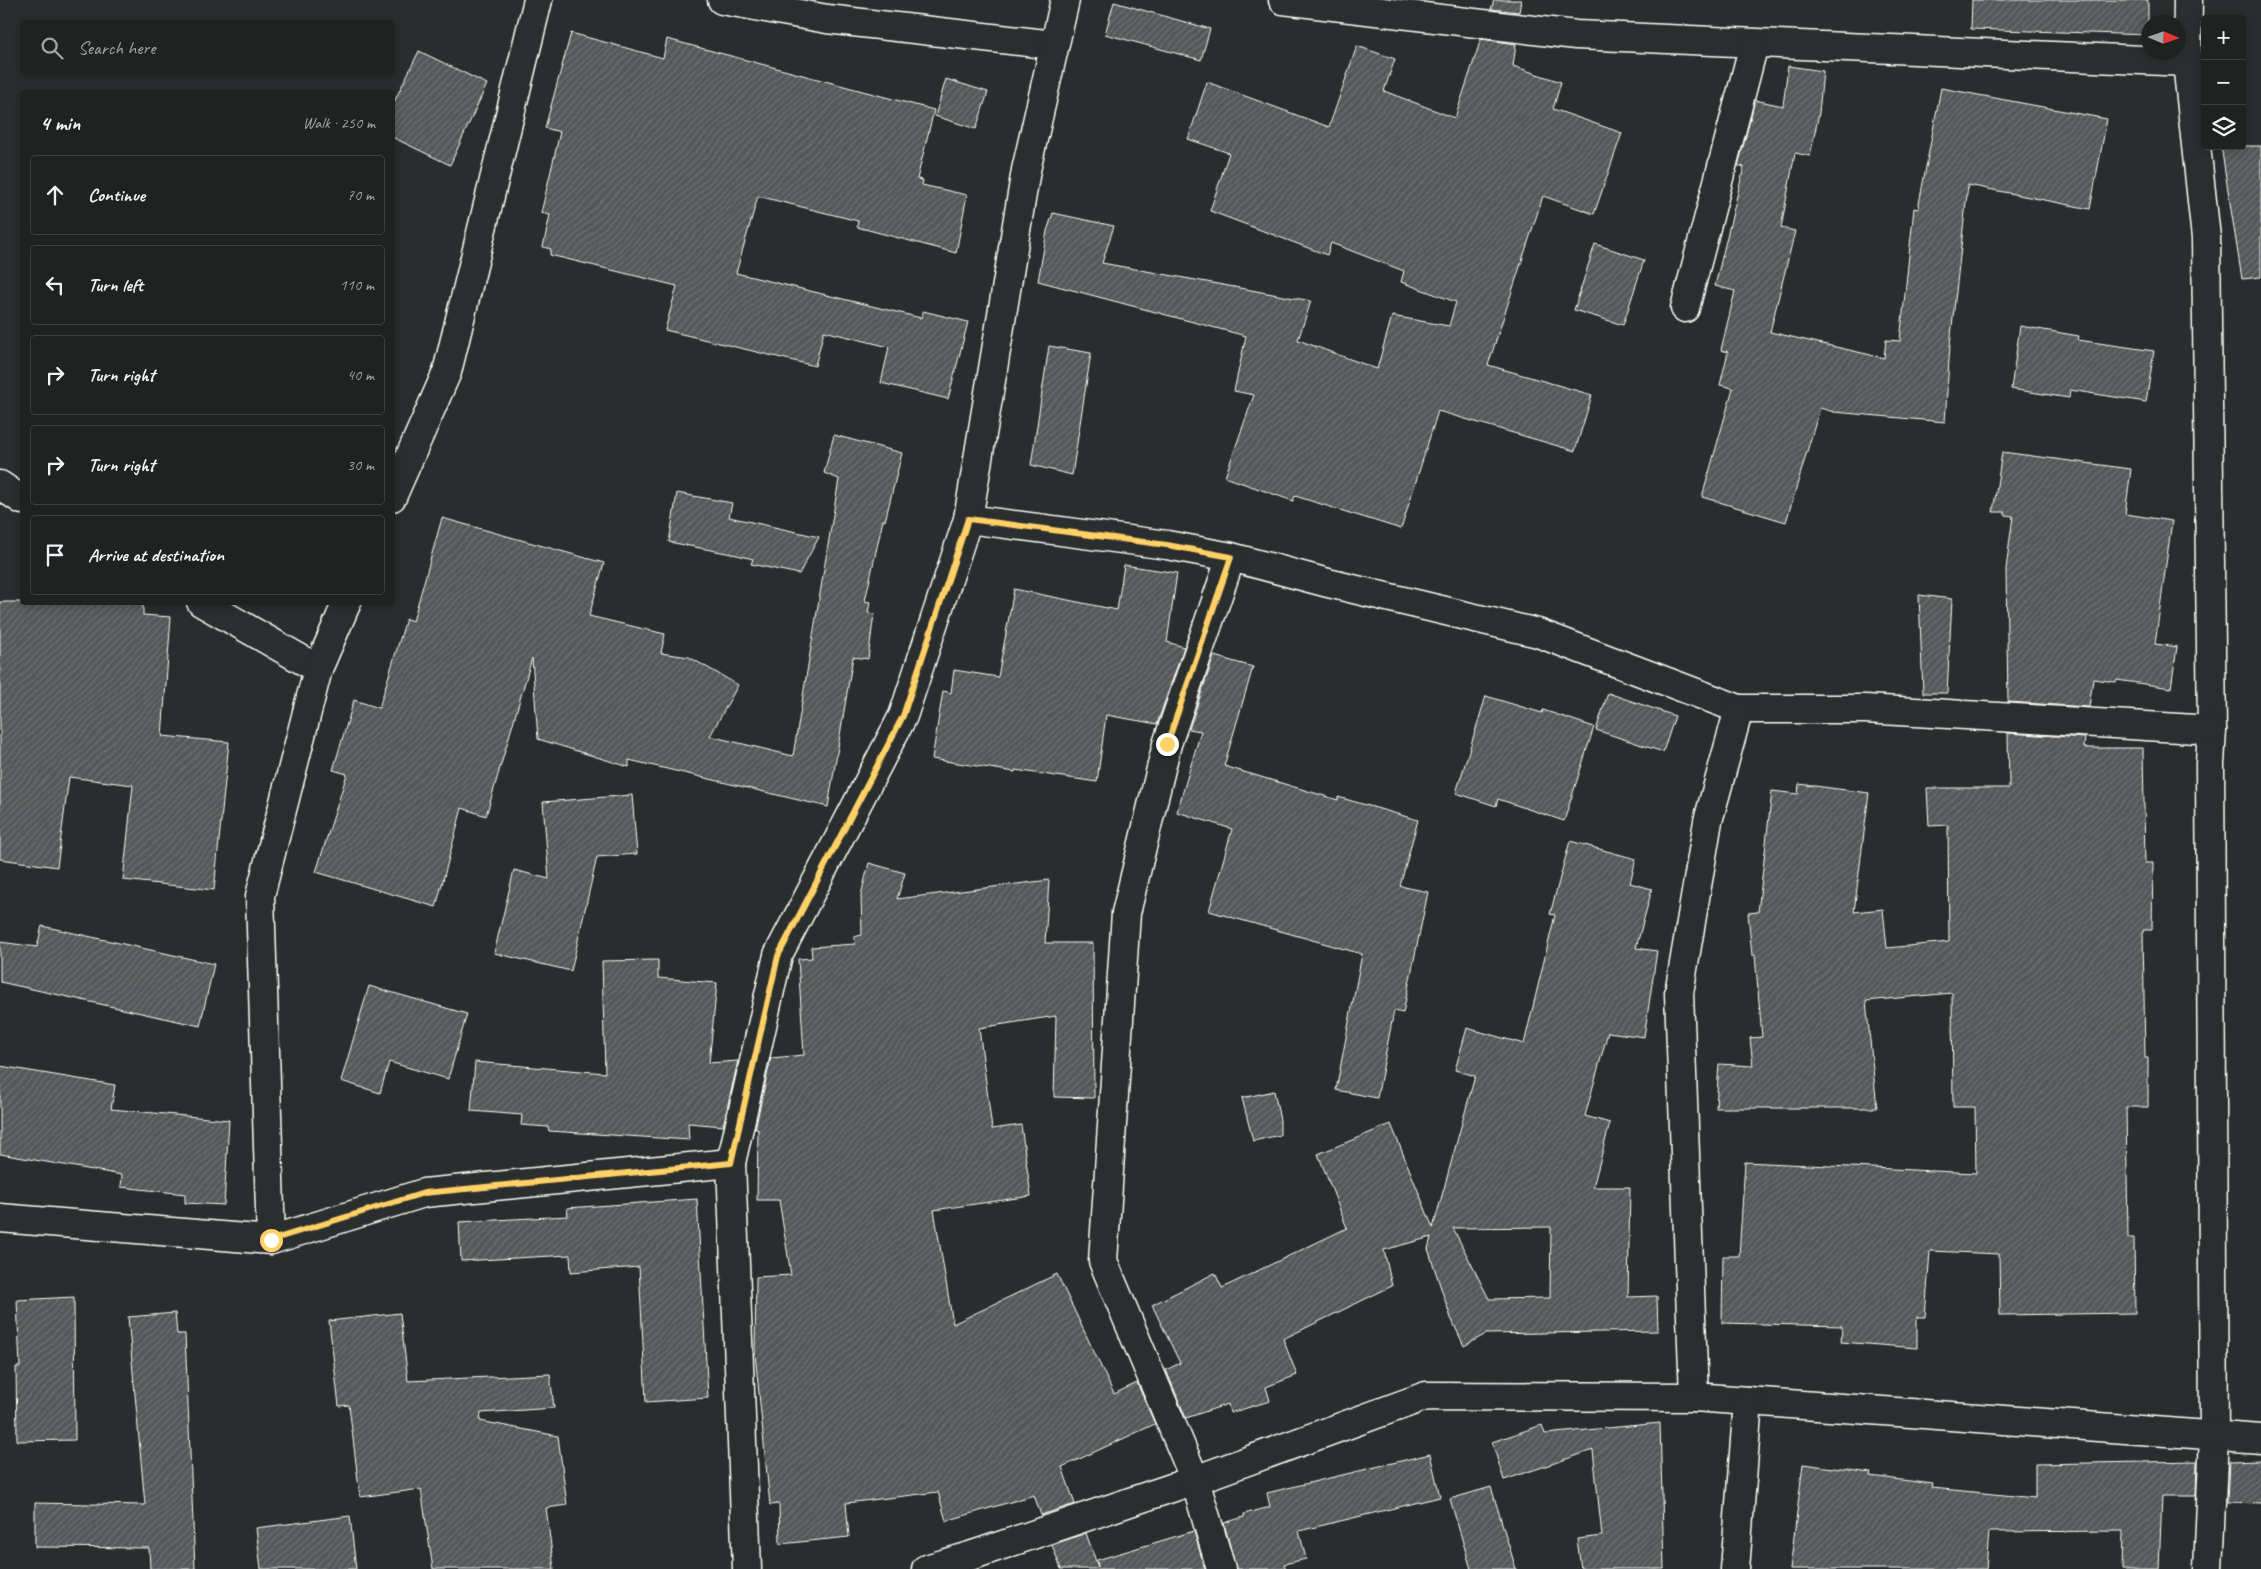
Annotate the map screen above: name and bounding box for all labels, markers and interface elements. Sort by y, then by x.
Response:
north arrow [2141,15,2186,60]
map controls [2201,15,2246,150]
button: + [2201,15,2246,60]
search box [20,20,395,75]
icon: search [38,34,66,62]
text: Search here [78,36,155,60]
button: − [2201,60,2246,105]
button: layers [2201,105,2246,150]
text: 4 min [40,110,80,136]
text: Walk · 250 m [303,113,375,133]
icon: ahead [41,181,69,209]
text: Continue [88,183,145,207]
text: 70 m [347,185,374,205]
icon: left [41,271,69,299]
text: Turn left [88,273,143,297]
text: 110 m [340,275,374,295]
icon: right [41,361,69,389]
text: Turn right [88,363,155,387]
text: 40 m [347,365,374,385]
icon: right [41,451,69,479]
text: Turn right [88,453,155,477]
text: 30 m [347,455,374,475]
icon: arrive [41,541,69,569]
text: Arrive at destination [88,543,224,567]
route end [1156,733,1179,756]
route start [260,1229,283,1252]

